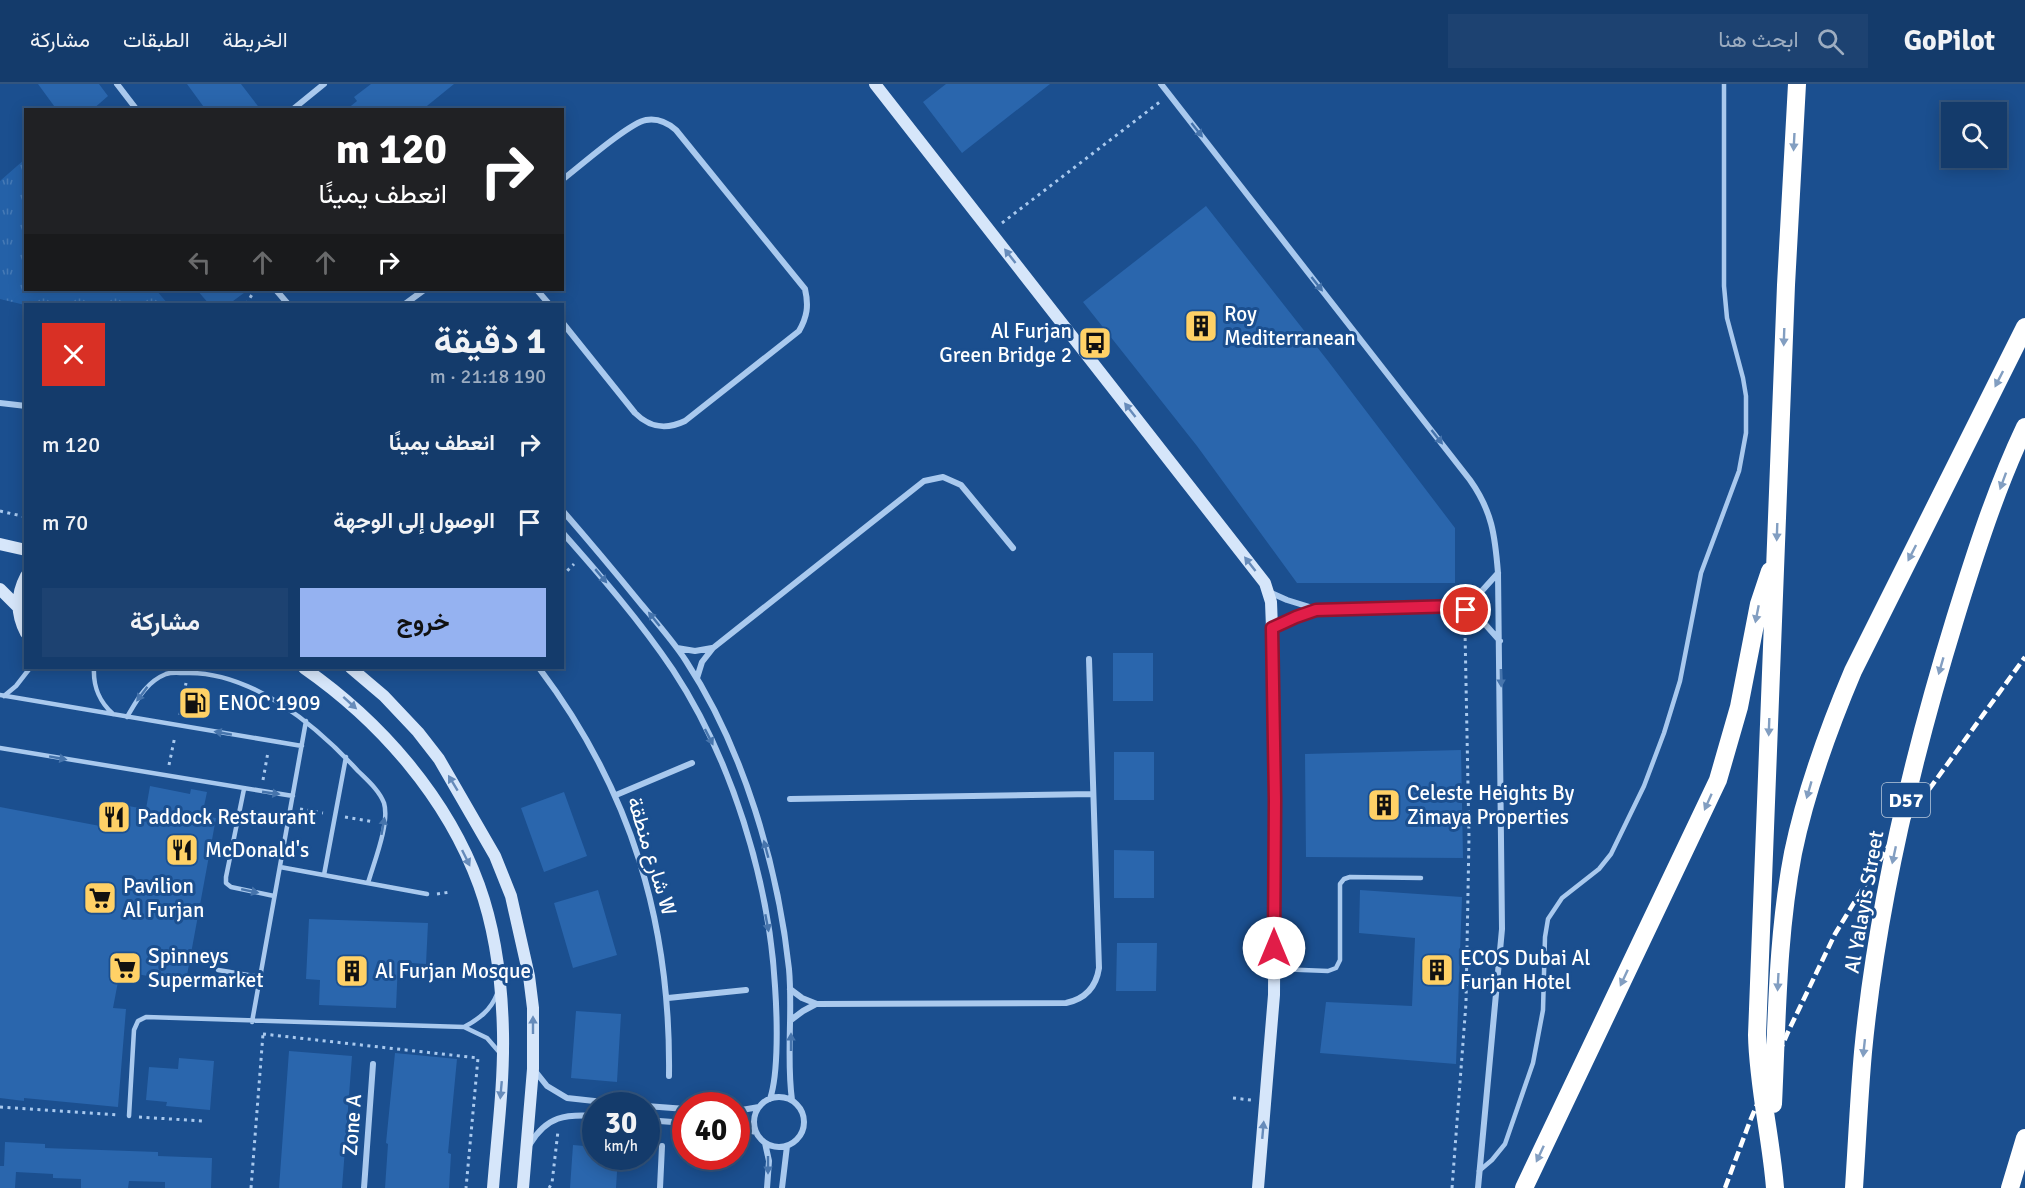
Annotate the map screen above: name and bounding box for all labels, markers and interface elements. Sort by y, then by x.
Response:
search box [1448,14,1868,68]
text: GoPilot [1904,24,1995,58]
icon: search [1814,25,1847,58]
text: ابحث هنا [1718,26,1799,53]
text: مشاركة [30,27,90,53]
text: الطبقات [123,27,190,53]
text: الخريطة [223,27,288,53]
map controls [1941,102,2007,168]
button: search [1941,102,2007,168]
one-way arrow [1190,122,1203,138]
text: 120 m [336,124,447,175]
icon: right [468,132,546,210]
one-way arrow [1789,133,1799,152]
text: انعطف يمينًا [318,178,447,211]
icon: left [183,246,216,279]
icon: ahead [246,246,279,279]
icon: ahead [309,246,342,279]
icon: right [372,246,405,279]
one-way arrow [1003,248,1016,264]
one-way arrow [1310,276,1322,291]
place label: Roy Mediterranean [1224,301,1356,351]
building icon: Roy Mediterranean [1183,308,1219,344]
place label: Al Furjan Green Bridge 2 [939,318,1072,368]
text: 1 دقيقة [434,319,546,364]
button: close [42,323,105,386]
bus stop icon: Al Furjan Green Bridge 2 [1077,325,1113,361]
one-way arrow [1780,328,1789,347]
text: 190 m · 21:18 [430,364,546,389]
one-way arrow [1994,371,2004,388]
one-way arrow [1123,402,1136,418]
icon: right [513,428,546,461]
text: انعطف يمينًا [389,429,495,456]
one-way arrow [1430,430,1442,445]
text: 120 m [42,431,100,458]
one-way arrow [1997,472,2007,490]
icon: arrive [513,506,546,539]
text: الوصول إلى الوجهة [333,507,495,534]
text: 70 m [42,509,88,536]
one-way arrow [1772,523,1781,542]
one-way arrow [1907,545,1916,562]
one-way arrow [1244,556,1256,571]
one-way arrow [594,568,607,583]
pin [1440,584,1491,635]
button: مشاركة [42,588,288,657]
button: خروج [300,588,546,657]
icon: arrive [1449,593,1482,626]
one-way arrow [1752,604,1761,623]
one-way arrow [648,612,661,627]
one-way arrow [1936,657,1945,675]
one-way arrow [1496,668,1505,687]
fuel station icon: ENOC 1909 [177,685,213,721]
one-way arrow [136,686,148,702]
place label: ENOC 1909 [218,690,321,716]
one-way arrow [343,696,358,710]
one-way arrow [1765,717,1774,736]
one-way arrow [214,728,233,737]
one-way arrow [704,728,714,746]
one-way arrow [48,753,67,762]
one-way arrow [448,775,459,791]
place label: Celeste Heights By Zimaya Properties [1407,780,1574,830]
one-way arrow [1804,781,1813,799]
road number: D57 [1882,783,1930,817]
building icon: Celeste Heights By Zimaya Properties [1366,787,1402,823]
one-way arrow [261,788,280,797]
street label: شارع منطقة W [621,793,682,919]
one-way arrow [1703,793,1713,811]
restaurant icon: Paddock Restaurant [96,799,132,835]
place label: Paddock Restaurant [137,804,316,830]
one-way arrow [379,816,388,835]
street label: Al Yalayis Street [1839,829,1889,975]
restaurant icon: McDonald's [164,832,200,868]
place label: McDonald's [205,837,309,863]
one-way arrow [761,840,770,858]
one-way arrow [1889,846,1899,865]
one-way arrow [462,850,471,867]
place label: Pavilion Al Furjan [123,873,204,923]
supermarket icon: Pavilion Al Furjan [82,880,118,916]
one-way arrow [241,886,259,896]
one-way arrow [763,913,772,932]
position arrow [1242,916,1306,980]
place label: Spinneys Supermarket [148,943,264,993]
place label: ECOS Dubai Al Furjan Hotel [1460,945,1590,995]
supermarket icon: Spinneys Supermarket [107,950,143,986]
building icon: ECOS Dubai Al Furjan Hotel [1419,952,1455,988]
building icon: Al Furjan Mosque [334,953,370,989]
place label: Al Furjan Mosque [375,958,531,984]
one-way arrow [1620,969,1629,986]
one-way arrow [1774,972,1783,991]
one-way arrow [528,1015,538,1034]
one-way arrow [786,1032,796,1051]
one-way arrow [1859,1038,1869,1057]
one-way arrow [496,1080,506,1099]
speed limit sign: 40 [672,1092,750,1170]
street label: Zone A [337,1093,367,1157]
text: 30 [605,1105,637,1142]
one-way arrow [1258,1120,1268,1139]
text: km/h [604,1137,638,1155]
one-way arrow [1536,1145,1545,1162]
one-way arrow [763,1156,773,1175]

